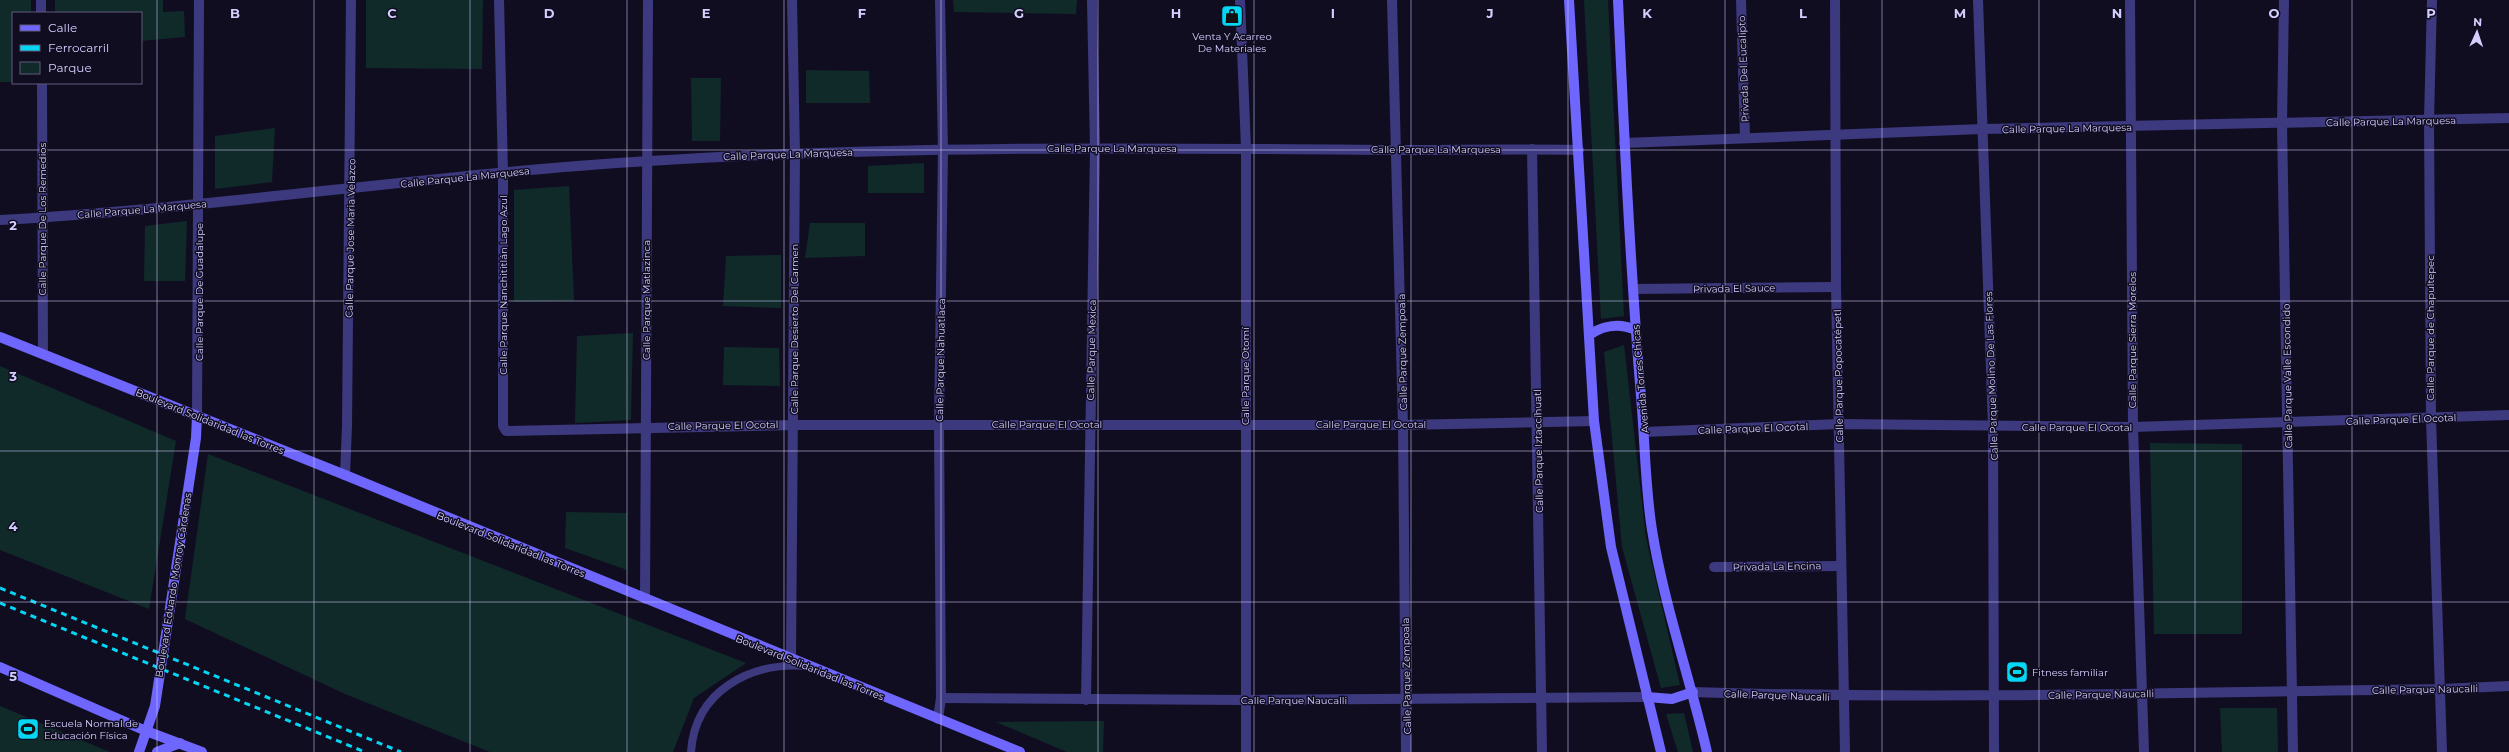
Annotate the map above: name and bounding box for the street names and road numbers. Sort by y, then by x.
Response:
street label: Privada Del Eucalipto [1735,15,1752,123]
street label: Calle Parque La Marquesa [2326,114,2456,129]
street label: Calle Parque La Marquesa [2002,121,2132,136]
street label: Calle Parque De Los Remedios [36,142,49,295]
street label: Calle Parque La Marquesa [1047,142,1177,155]
street label: Calle Parque La Marquesa [1371,143,1501,156]
street label: Calle Parque La Marquesa [723,146,853,163]
street label: Calle Parque Jose Maria Velazco [343,158,358,318]
street label: Calle Parque La Marquesa [400,164,530,191]
street label: Calle Parque Nanchititlán Lago Azul [497,195,510,375]
street label: Calle Parque La Marquesa [77,197,207,222]
street label: Calle Parque De Guadalupe [193,223,206,361]
street label: Calle Parque Matlazinca [640,240,653,360]
street label: Calle Parque Desierto Del Carmen [788,244,801,414]
street label: Calle Parque de Chapultepec [2424,255,2437,401]
street label: Calle Parque Sierra Morelos [2126,272,2139,408]
street label: Privada El Sauce [1693,281,1775,296]
street label: Calle Parque Molino De Las Flores [1982,291,2001,461]
street label: Calle Parque Zempoala [1395,294,1410,410]
street label: Calle Parque Nahuatlaca [933,298,948,422]
street label: Calle Parque Mexica [1084,299,1099,401]
street label: Calle Parque Valle Escondido [2280,303,2295,449]
street label: Calle Parque Popocatépetl [1831,309,1846,443]
street label: Avenida Torres Chicas [1629,324,1652,434]
street label: Calle Parque Otomí [1239,326,1252,425]
street label: Boulevard Solidaridad las Torres [134,386,286,457]
street label: Calle Parque Iztaccíhuatl [1531,389,1546,513]
street label: Calle Parque El Ocotal [2346,411,2456,428]
street label: Calle Parque El Ocotal [668,418,778,433]
street label: Calle Parque El Ocotal [992,418,1102,431]
street label: Calle Parque El Ocotal [1316,418,1426,431]
street label: Calle Parque El Ocotal [1698,420,1808,437]
street label: Calle Parque El Ocotal [2022,421,2132,434]
street label: Boulevard Eduardo Monroy Cárdenas [152,492,195,678]
street label: Boulevard Solidaridad las Torres [435,509,587,580]
street label: Privada La Encina [1733,559,1821,574]
street label: Calle Parque Zempoala [1399,618,1414,734]
street label: Boulevard Solidaridad las Torres [734,632,886,703]
street label: Calle Parque Naucalli [2372,682,2478,697]
street label: Calle Parque Naucalli [1724,687,1830,704]
street label: Calle Parque Naucalli [2048,687,2154,702]
street label: Calle Parque Naucalli [1241,694,1347,707]

